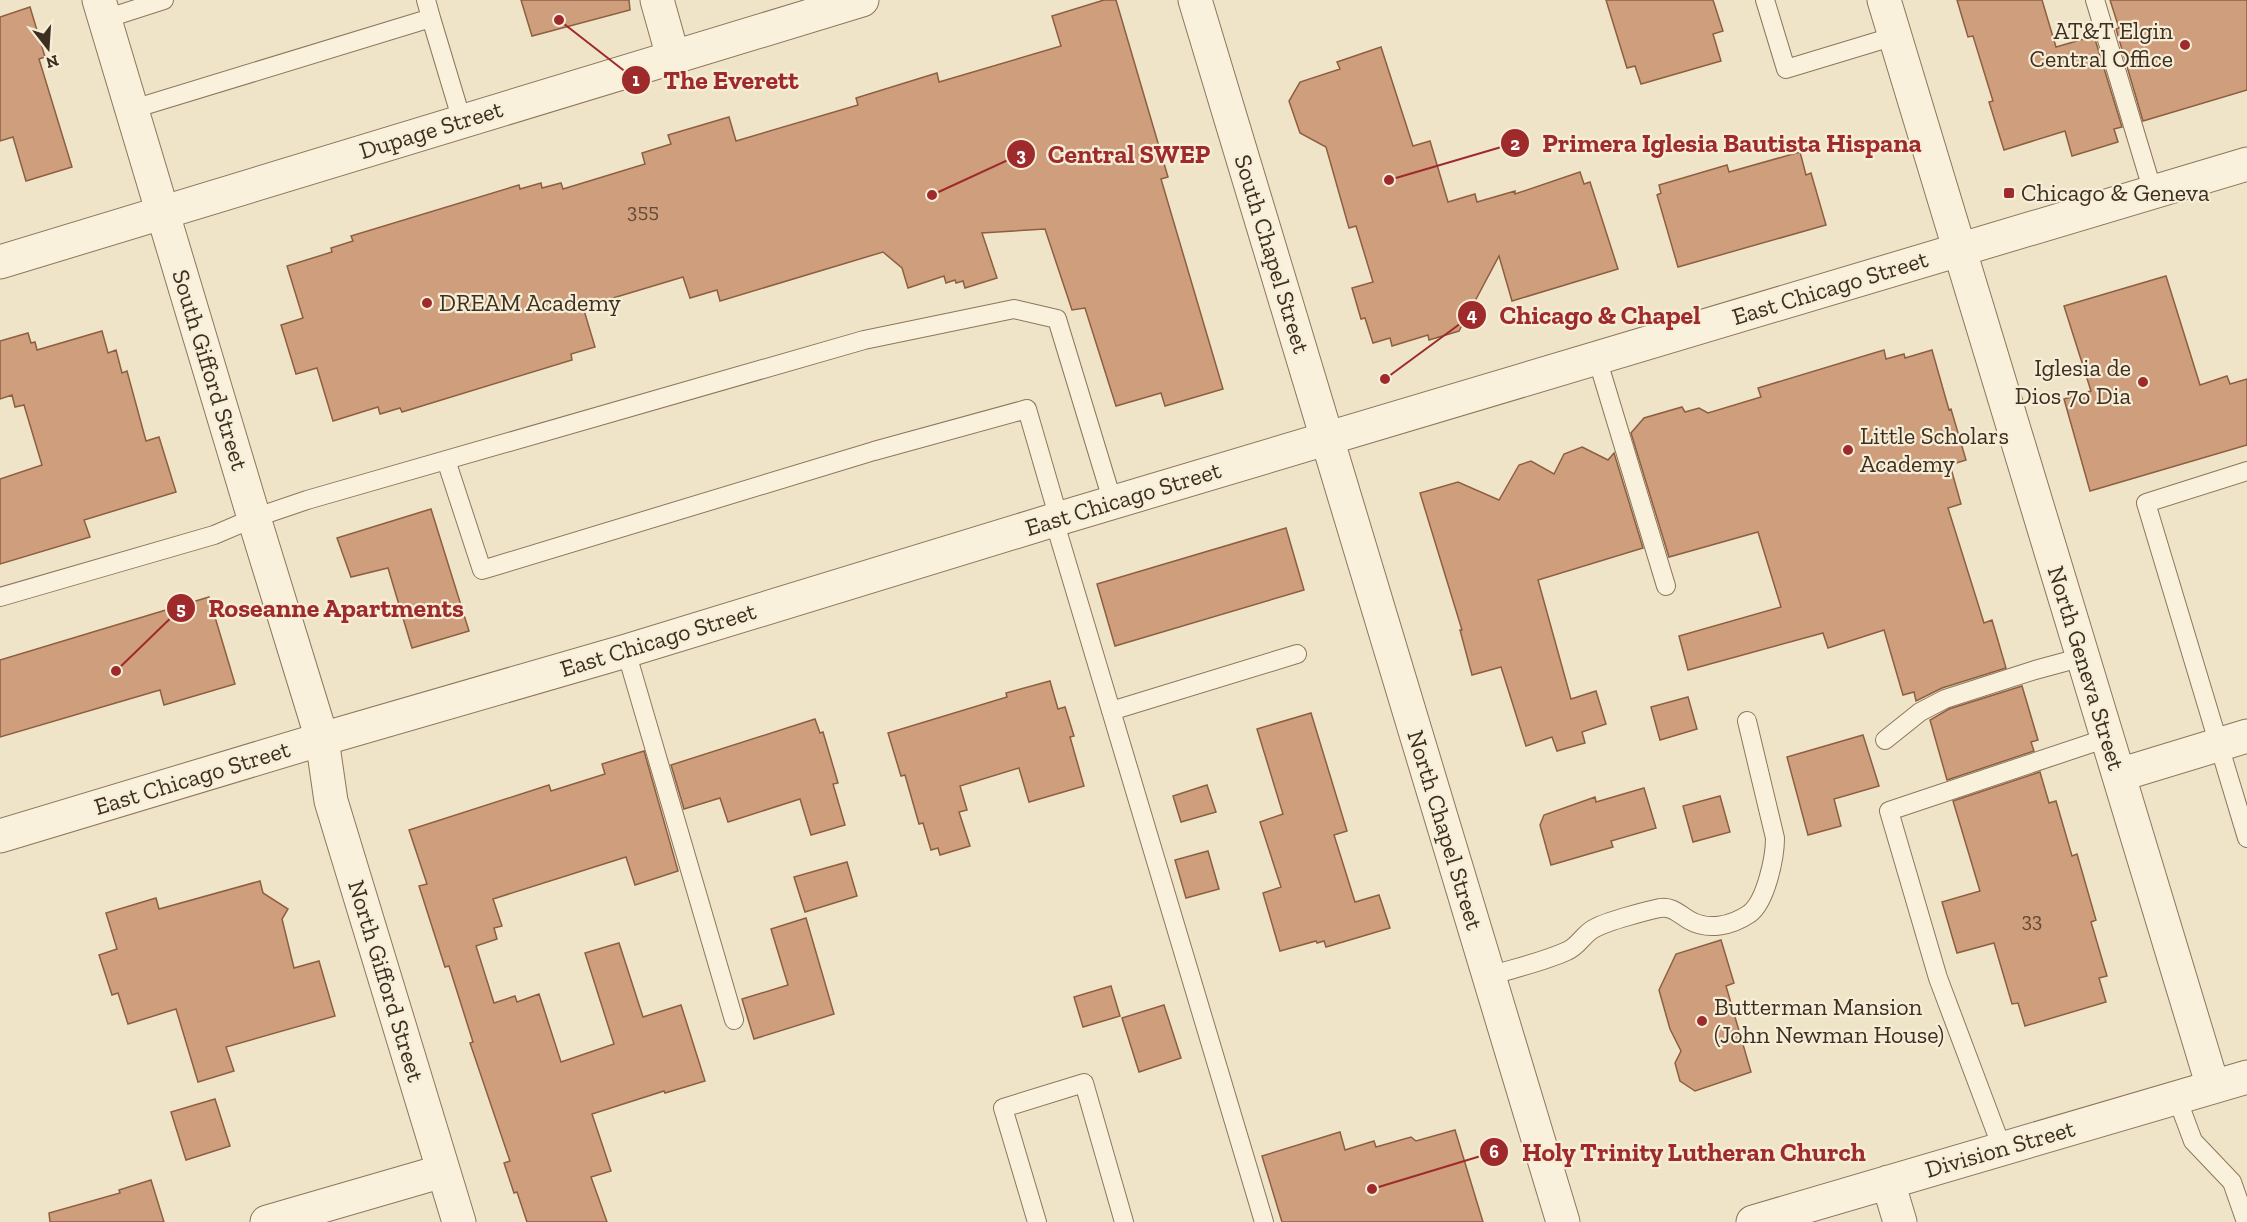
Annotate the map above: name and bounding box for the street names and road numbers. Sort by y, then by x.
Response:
street label: Dupage Street [356,94,506,165]
street label: South Chapel Street [1228,151,1317,357]
street label: East Chicago Street [1729,244,1931,331]
street label: South Gifford Street [166,266,255,474]
street label: East Chicago Street [1022,455,1224,542]
street label: North Geneva Street [2042,562,2131,774]
street label: East Chicago Street [557,596,759,683]
street label: North Chapel Street [1401,727,1490,933]
street label: East Chicago Street [91,734,293,821]
street label: North Gifford Street [342,877,431,1085]
street label: Division Street [1922,1113,2078,1184]

